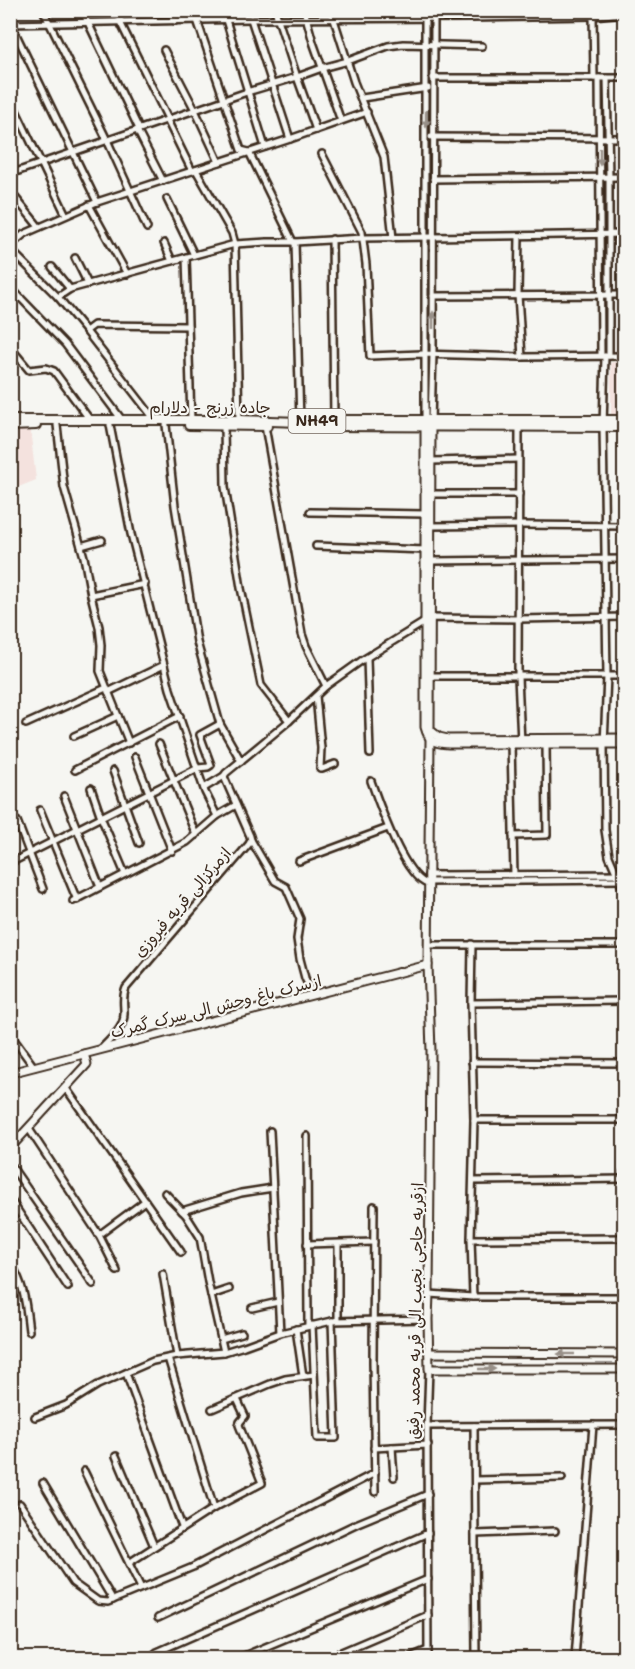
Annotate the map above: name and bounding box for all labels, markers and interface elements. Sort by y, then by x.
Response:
one-way arrow [421,109,431,128]
one-way arrow [595,148,605,167]
one-way arrow [428,311,438,330]
street label: جاده زرنج - دلارام [149,397,271,420]
road number: NH49 [288,409,346,433]
street label: ازمرکزالی قریه فیروزی [129,843,236,962]
street label: ازسرک باغ وحش الی سرک گمرک [108,970,324,1044]
street label: ازقریه حاجی نجیب الی قریه محمد رفیق [403,1182,428,1440]
one-way arrow [557,1349,576,1359]
one-way arrow [478,1364,497,1374]

